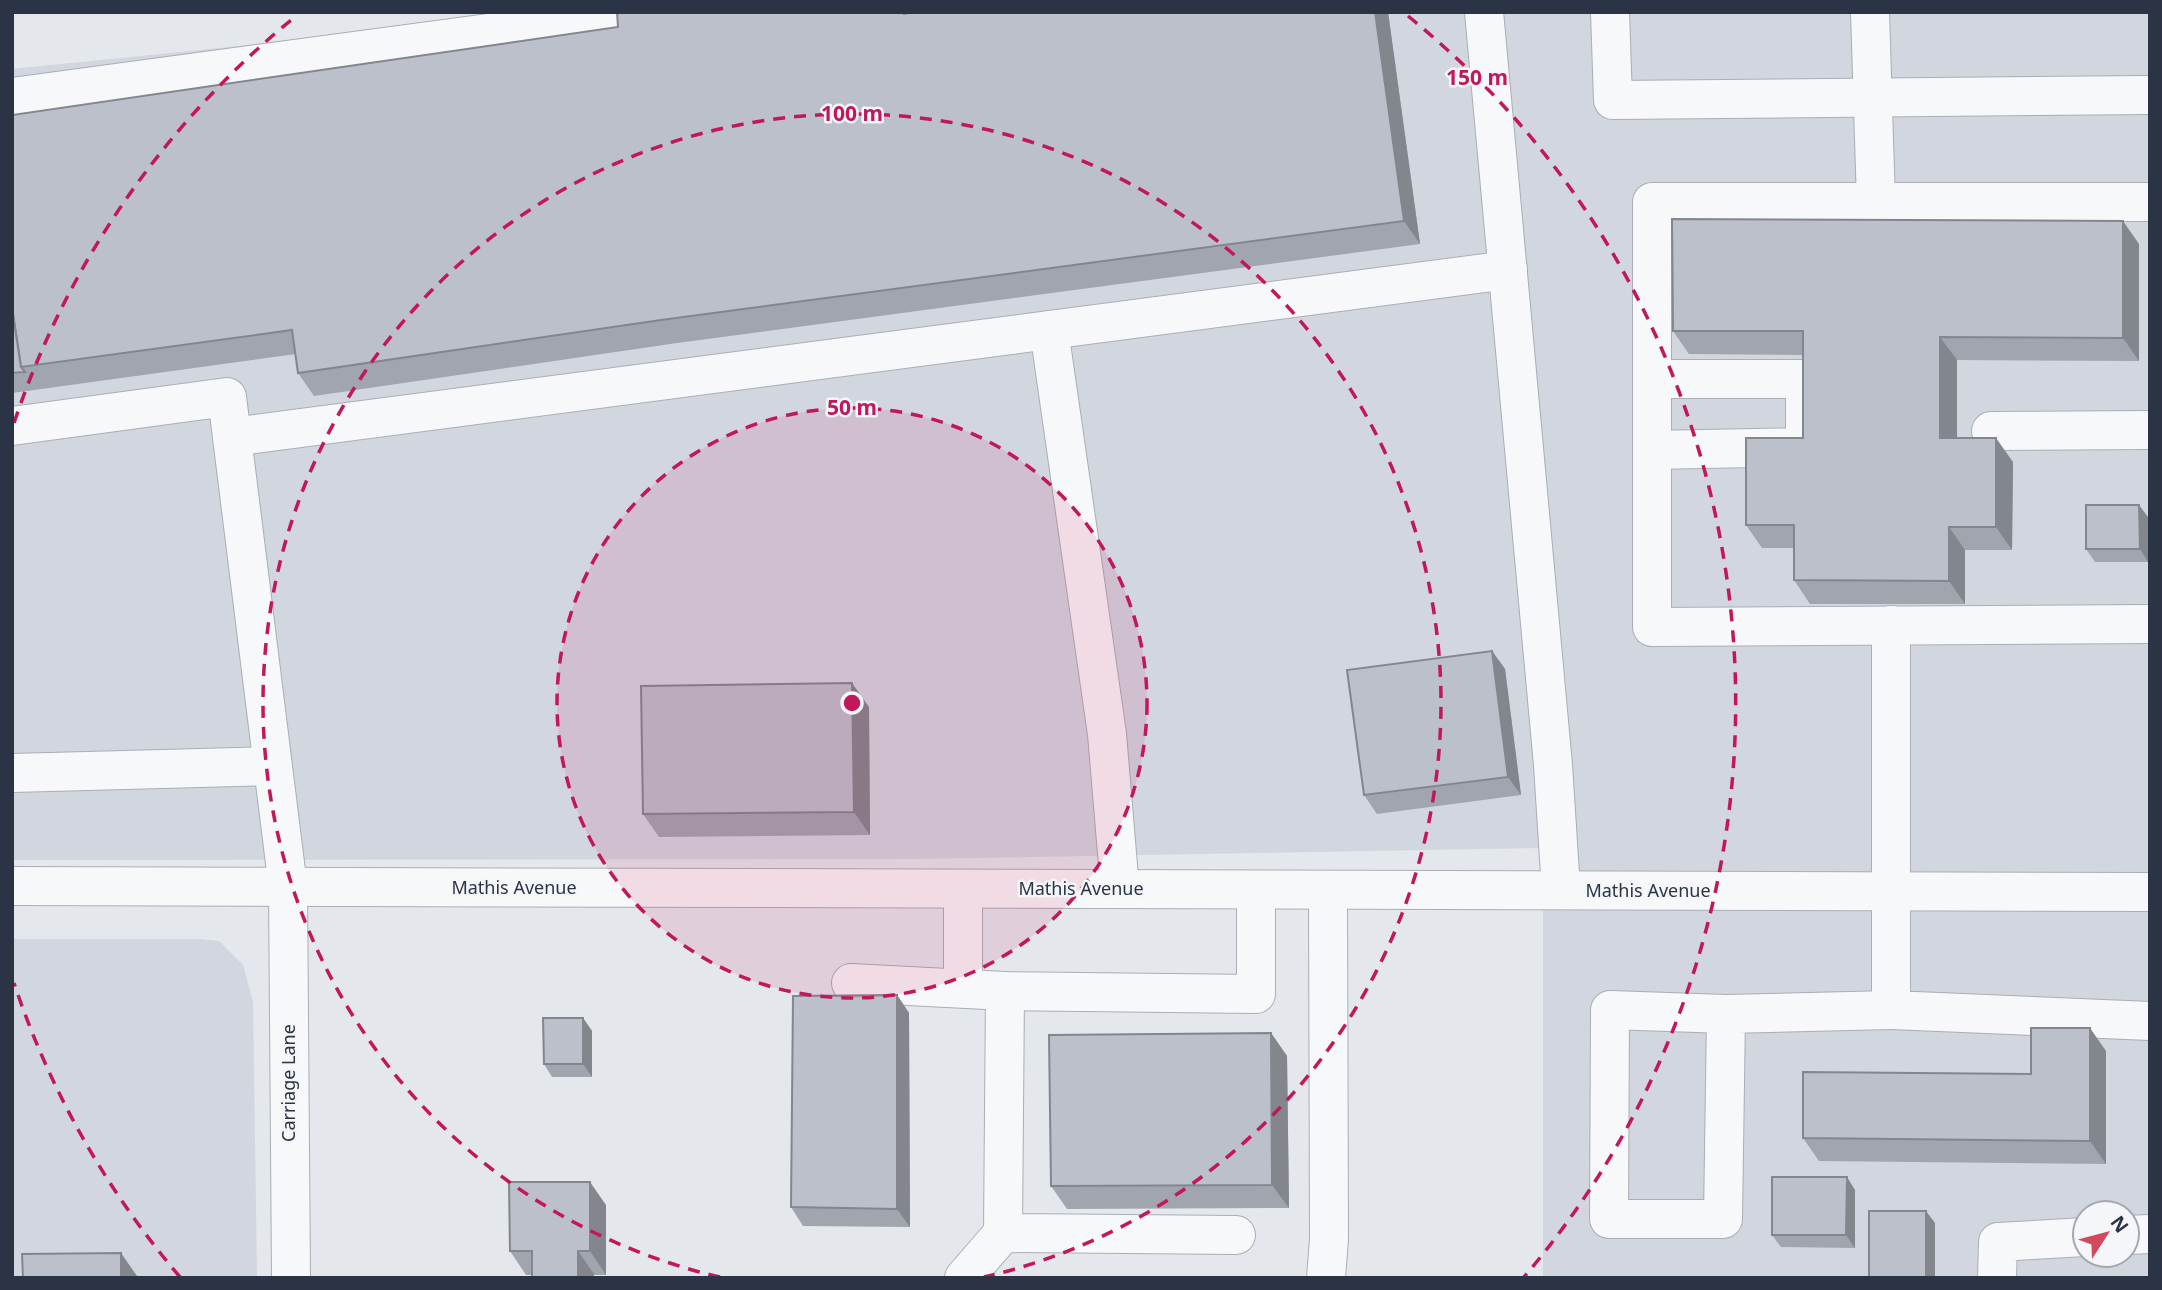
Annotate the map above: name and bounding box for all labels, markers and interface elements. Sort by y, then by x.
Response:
text: 150 m [1446,63,1508,91]
text: 100 m [821,99,883,127]
text: 50 m [827,393,877,421]
centre of rings [840,691,864,715]
street label: Mathis Avenue [451,875,577,899]
street label: Mathis Avenue [1018,876,1144,900]
street label: Mathis Avenue [1585,878,1711,902]
street label: Carriage Lane [276,1024,300,1142]
north arrow [2071,1199,2141,1269]
text: N [2105,1210,2135,1238]

